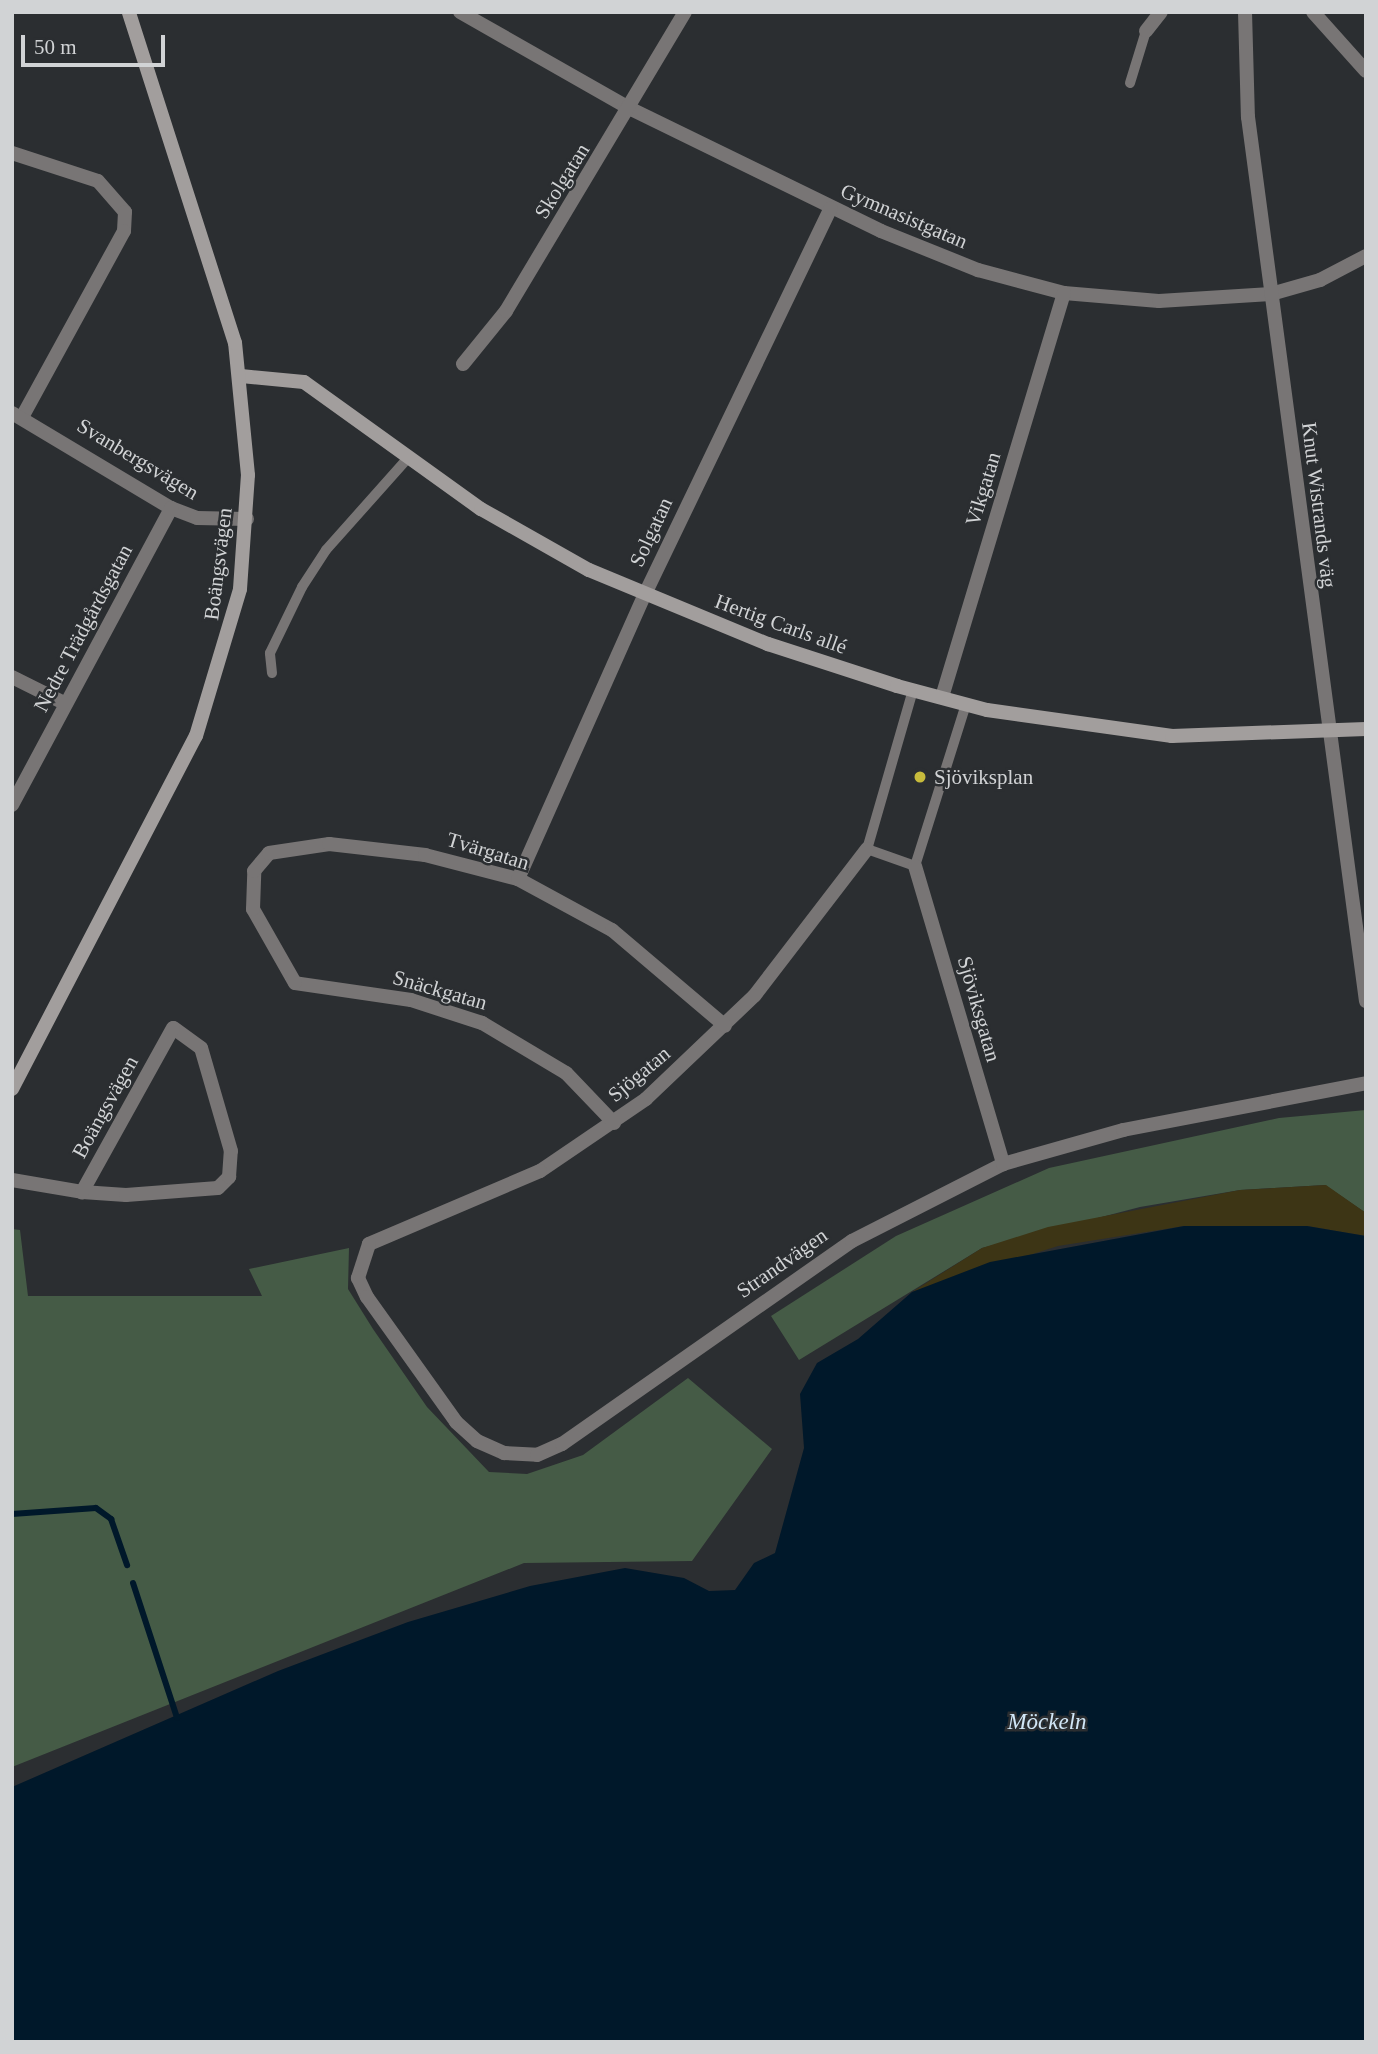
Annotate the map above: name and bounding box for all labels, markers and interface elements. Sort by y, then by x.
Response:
scale bar [24,21,168,65]
text: 50 m [34,35,77,59]
street label: Skolgatan [529,139,595,223]
street label: Gymnasistgatan [837,178,971,254]
street label: Svanbergsvägen [73,413,203,505]
street label: Knut Wistrands väg [1296,421,1342,589]
street label: Vikgatan [960,449,1006,529]
street label: Solgatan [624,493,678,571]
street label: Boängsvägen [199,506,237,622]
street label: Nedre Trädgårdsgatan [28,540,138,716]
street label: Hertig Carls allé [711,588,851,660]
place label: Sjöviksplan [934,764,1033,790]
marker: Sjöviksplan [912,769,928,785]
street label: Tvärgatan [444,827,532,875]
street label: Sjöviksgatan [952,953,1006,1065]
street label: Snäckgatan [390,965,490,1015]
street label: Sjögatan [603,1041,675,1107]
street label: Boängsvägen [67,1051,143,1163]
street label: Strandvägen [732,1223,832,1303]
water label: Möckeln [1007,1708,1087,1736]

